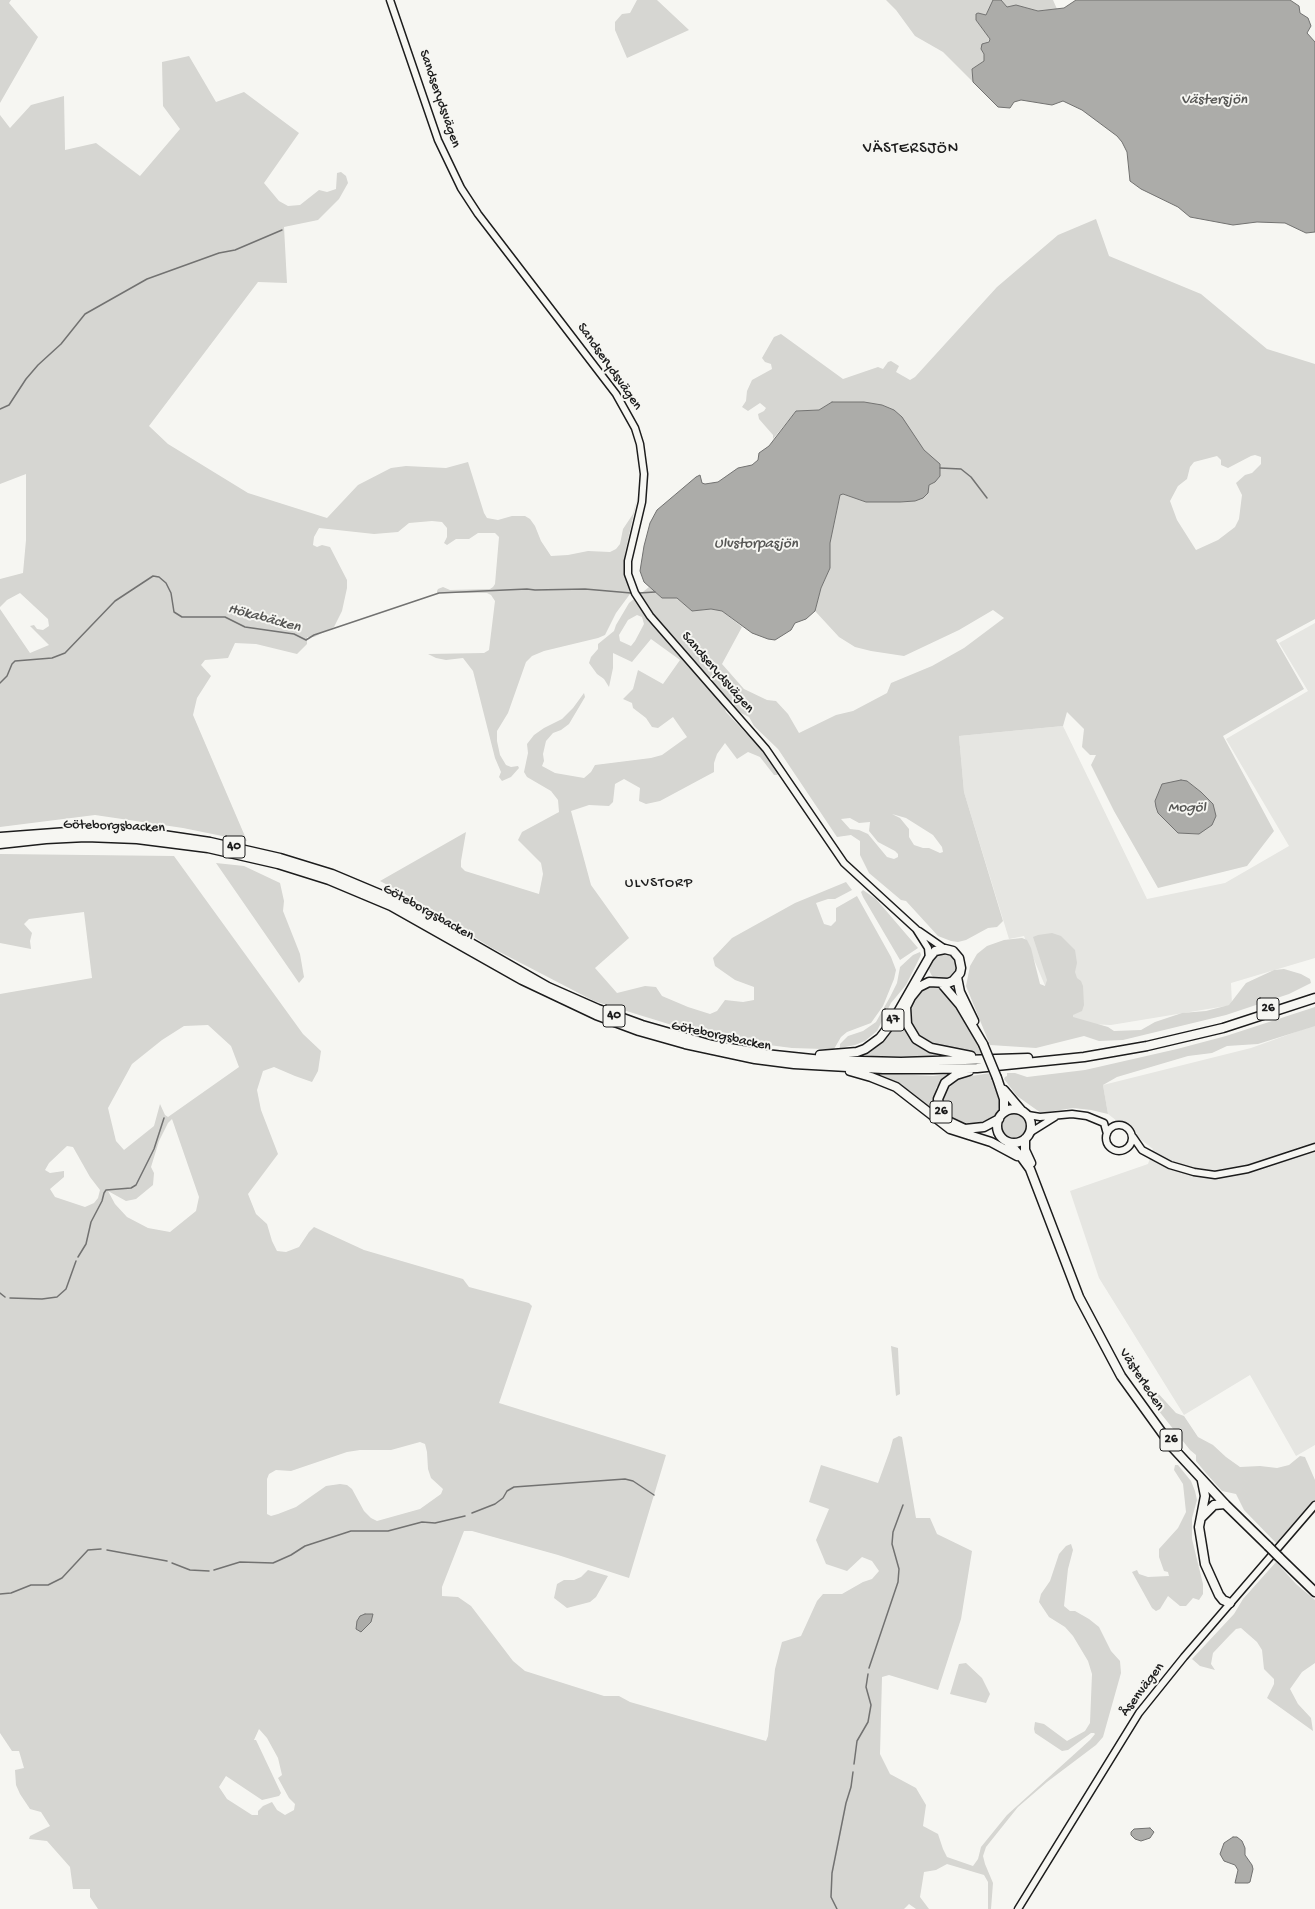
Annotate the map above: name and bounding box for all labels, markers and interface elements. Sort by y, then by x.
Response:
street label: Sandserydsvägen [414,48,464,150]
water label: Västersjön [1181,92,1247,110]
district label: VÄSTERSJÖN [863,140,959,160]
street label: Sandserydsvägen [573,320,645,414]
water label: Ulvstorpasjön [714,536,798,554]
water label: Hökabäcken [226,601,302,637]
street label: Sandserydsvägen [677,629,757,717]
water label: Mogöl [1168,800,1206,818]
street label: Göteborgsbacken [63,817,165,837]
road number: 40 [223,836,245,858]
district label: ULVSTORP [625,875,693,893]
street label: Göteborgsbacken [379,881,477,945]
road number: 26 [1257,998,1279,1020]
road number: 40 [603,1005,625,1027]
road number: 47 [882,1009,904,1031]
street label: Göteborgsbacken [669,1018,773,1056]
road number: 26 [930,1101,952,1123]
street label: Västerleden [1115,1346,1167,1414]
road number: 26 [1160,1429,1182,1451]
street label: Åsenvägen [1117,1660,1169,1720]

